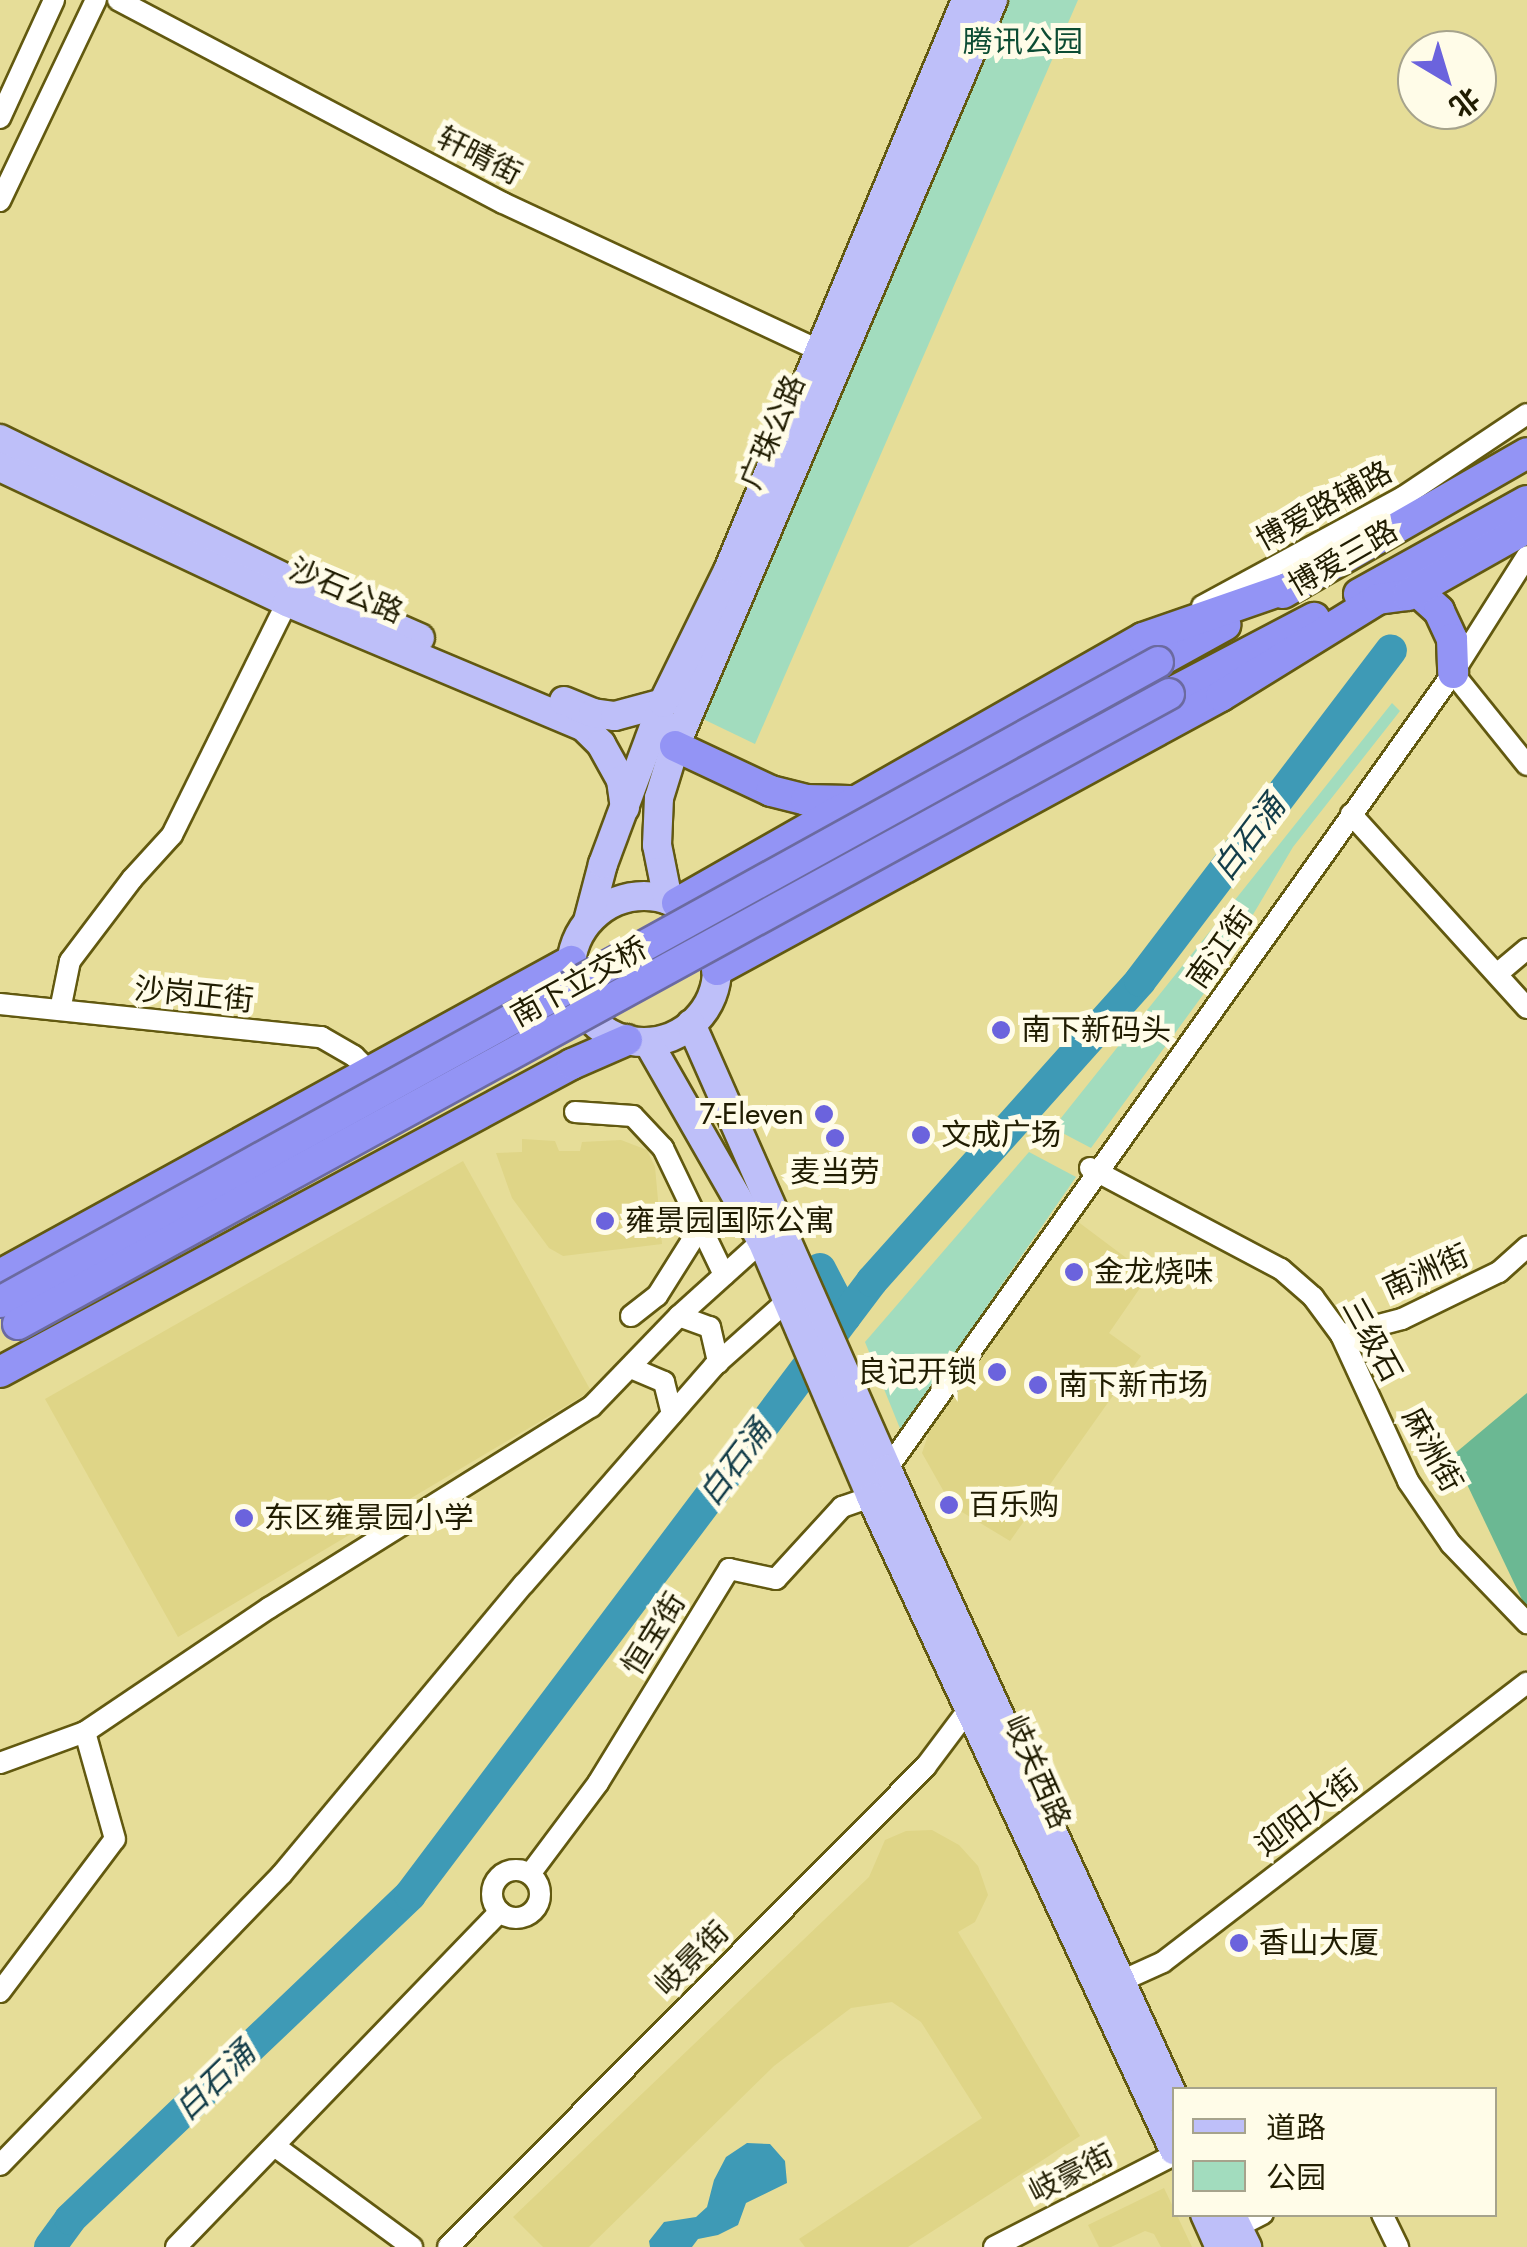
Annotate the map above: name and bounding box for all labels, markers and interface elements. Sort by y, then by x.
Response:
park label: 腾讯公园 [963,24,1083,60]
north arrow [1397,30,1497,130]
text: 北 [1441,78,1488,127]
street label: 轩晴街 [431,120,527,192]
street label: 广珠公路 [733,370,813,494]
street label: 博爱路辅路 [1250,454,1398,558]
street label: 博爱三路 [1282,512,1404,604]
street label: 沙石公路 [284,551,408,631]
water label: 白石涌 [1205,788,1293,888]
street label: 南江街 [1179,901,1261,995]
street label: 南下立交桥 [505,930,653,1034]
street label: 沙岗正街 [132,971,256,1019]
place label: 南下新码头 [1021,1012,1171,1048]
marker: 南下新码头 [990,1019,1012,1041]
place label: 7-Eleven [700,1096,804,1132]
marker: 7-Eleven [813,1103,835,1125]
place label: 文成广场 [941,1117,1061,1153]
marker: 文成广场 [910,1124,932,1146]
marker: 麦当劳 [824,1127,846,1149]
place label: 麦当劳 [790,1154,880,1190]
place label: 雍景园国际公寓 [625,1203,835,1239]
marker: 雍景园国际公寓 [594,1210,616,1232]
street label: 南洲街 [1378,1237,1474,1307]
place label: 金龙烧味 [1094,1254,1214,1290]
marker: 金龙烧味 [1063,1261,1085,1283]
street label: 三级石 [1334,1292,1410,1388]
place label: 良记开锁 [857,1354,977,1390]
marker: 良记开锁 [986,1361,1008,1383]
place label: 南下新市场 [1058,1367,1208,1403]
marker: 南下新市场 [1027,1374,1049,1396]
street label: 麻洲街 [1394,1402,1470,1498]
water label: 白石涌 [691,1413,779,1513]
place label: 百乐购 [969,1487,1059,1523]
marker: 百乐购 [938,1494,960,1516]
place label: 东区雍景园小学 [264,1500,474,1536]
marker: 东区雍景园小学 [233,1507,255,1529]
street label: 恒宝街 [615,1586,693,1682]
street label: 岐关西路 [996,1710,1078,1834]
street label: 迎阳大街 [1248,1763,1366,1863]
street label: 岐景街 [647,1914,737,2004]
place label: 香山大厦 [1259,1925,1379,1961]
marker: 香山大厦 [1228,1932,1250,1954]
water label: 白石涌 [167,2034,263,2128]
legend [1172,2087,1497,2217]
text: 道路 [1266,2106,1326,2149]
street label: 岐豪街 [1023,2138,1119,2210]
text: 公园 [1266,2156,1326,2199]

